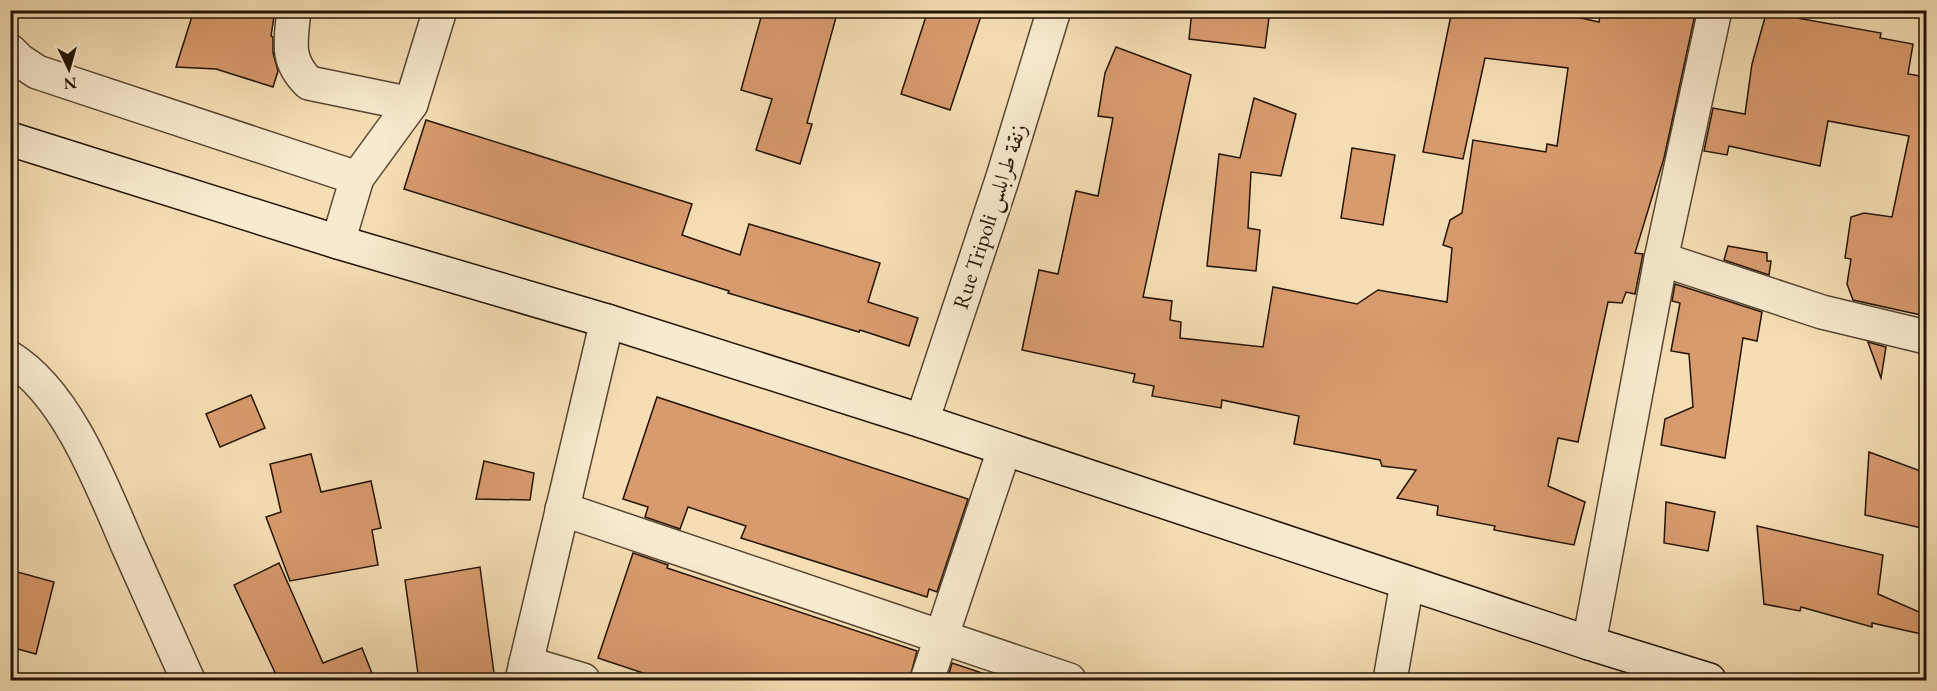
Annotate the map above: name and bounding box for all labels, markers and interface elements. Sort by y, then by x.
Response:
north arrow [39,39,99,99]
text: N [63,72,78,94]
street label: Rue Tripoli زنقة طرابلس [946,120,1034,313]

